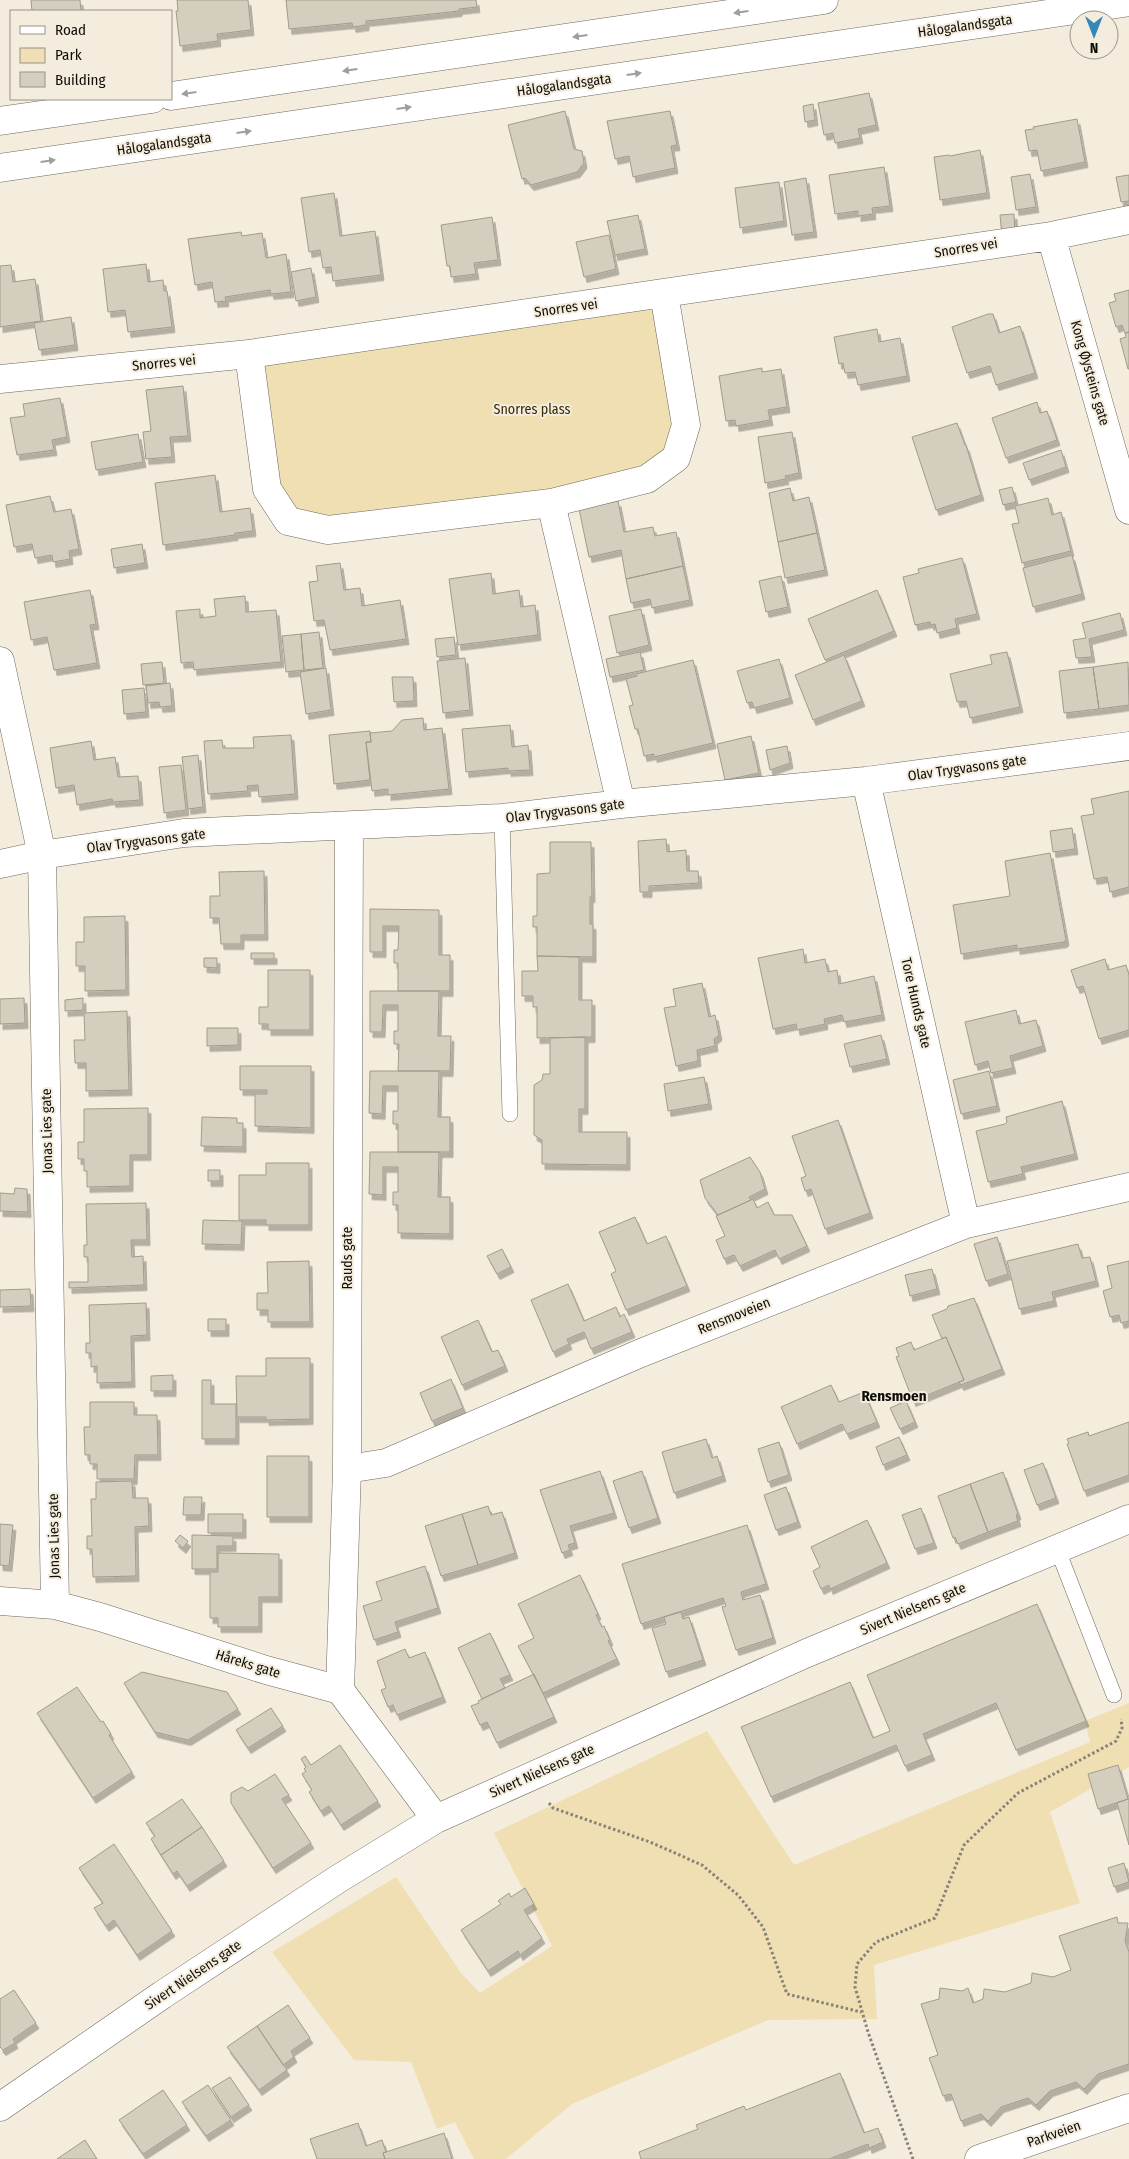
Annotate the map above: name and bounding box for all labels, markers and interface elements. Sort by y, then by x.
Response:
one-way arrow [733,8,749,16]
legend [10,10,172,100]
north arrow [1069,10,1119,60]
street label: Hålogalandsgata [917,11,1013,41]
text: Road [55,21,86,39]
one-way arrow [572,32,588,40]
text: N [1090,39,1098,56]
text: Park [55,46,82,64]
one-way arrow [342,66,358,74]
street label: Hålogalandsgata [516,70,612,100]
one-way arrow [627,70,643,78]
text: Building [55,71,106,89]
one-way arrow [181,90,197,98]
one-way arrow [397,104,413,112]
one-way arrow [236,128,252,136]
street label: Hålogalandsgata [116,129,212,159]
one-way arrow [41,156,57,164]
street label: Snorres vei [933,235,999,261]
street label: Snorres vei [533,295,599,321]
street label: Kong Øysteins gate [1067,318,1113,428]
street label: Snorres vei [131,351,197,375]
park label: Snorres plass [494,401,570,418]
street label: Olav Trygvasons gate [907,751,1027,785]
street label: Olav Trygvasons gate [505,795,625,827]
street label: Olav Trygvasons gate [86,825,206,857]
street label: Tore Hunds gate [897,956,935,1050]
street label: Jonas Lies gate [38,1088,56,1174]
street label: Rauds gate [339,1226,356,1289]
street label: Rensmoveien [695,1294,773,1338]
district label: Rensmoen [861,1387,927,1405]
street label: Jonas Lies gate [45,1493,63,1579]
street label: Sivert Nielsens gate [858,1579,968,1639]
street label: Håreks gate [214,1646,283,1682]
street label: Sivert Nielsens gate [487,1740,597,1802]
street label: Sivert Nielsens gate [141,1936,245,2014]
street label: Parkveien [1025,2117,1083,2151]

